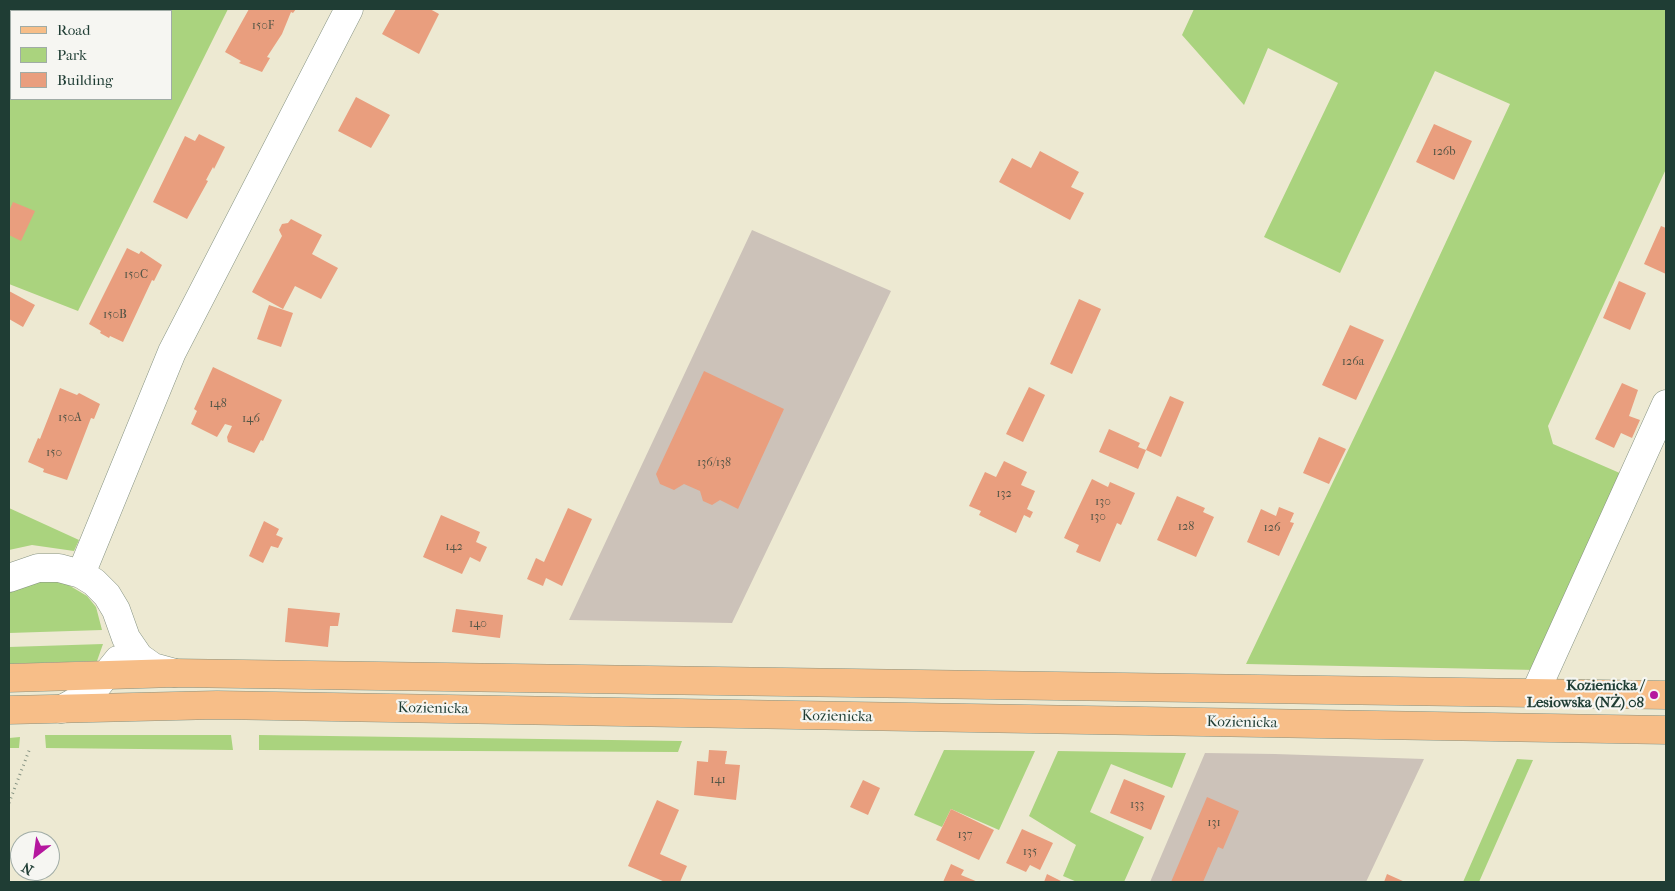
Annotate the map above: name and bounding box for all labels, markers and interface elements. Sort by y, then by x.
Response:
legend [10,10,172,100]
house number: 150F [252,19,274,33]
text: Road [57,21,90,39]
text: Park [57,46,87,64]
text: Building [57,71,113,89]
house number: 126b [1432,145,1456,159]
house number: 150C [124,268,148,282]
house number: 150B [103,308,127,322]
house number: 126a [1342,355,1364,369]
house number: 148 [209,397,227,411]
house number: 150A [58,411,82,425]
house number: 146 [242,412,260,426]
house number: 150 [46,446,62,460]
house number: 136/138 [697,456,731,470]
house number: 132 [996,487,1012,501]
house number: 130 [1095,495,1111,509]
house number: 130 [1090,510,1106,524]
house number: 128 [1178,520,1194,534]
house number: 126 [1264,521,1280,535]
house number: 142 [445,540,463,554]
house number: 140 [469,617,487,631]
place label: Kozienicka / Lesiowska (NŻ) 08 [1527,677,1644,712]
marker: Kozienicka / Lesiowska (NŻ) 08 [1648,689,1660,701]
street label: Kozienicka [397,699,469,719]
street label: Kozienicka [801,707,873,727]
street label: Kozienicka [1206,713,1278,733]
house number: 141 [710,773,726,787]
house number: 133 [1130,798,1144,812]
house number: 131 [1207,816,1221,830]
house number: 137 [958,828,972,842]
north arrow [10,831,60,881]
house number: 135 [1023,845,1037,859]
text: N [19,859,37,879]

